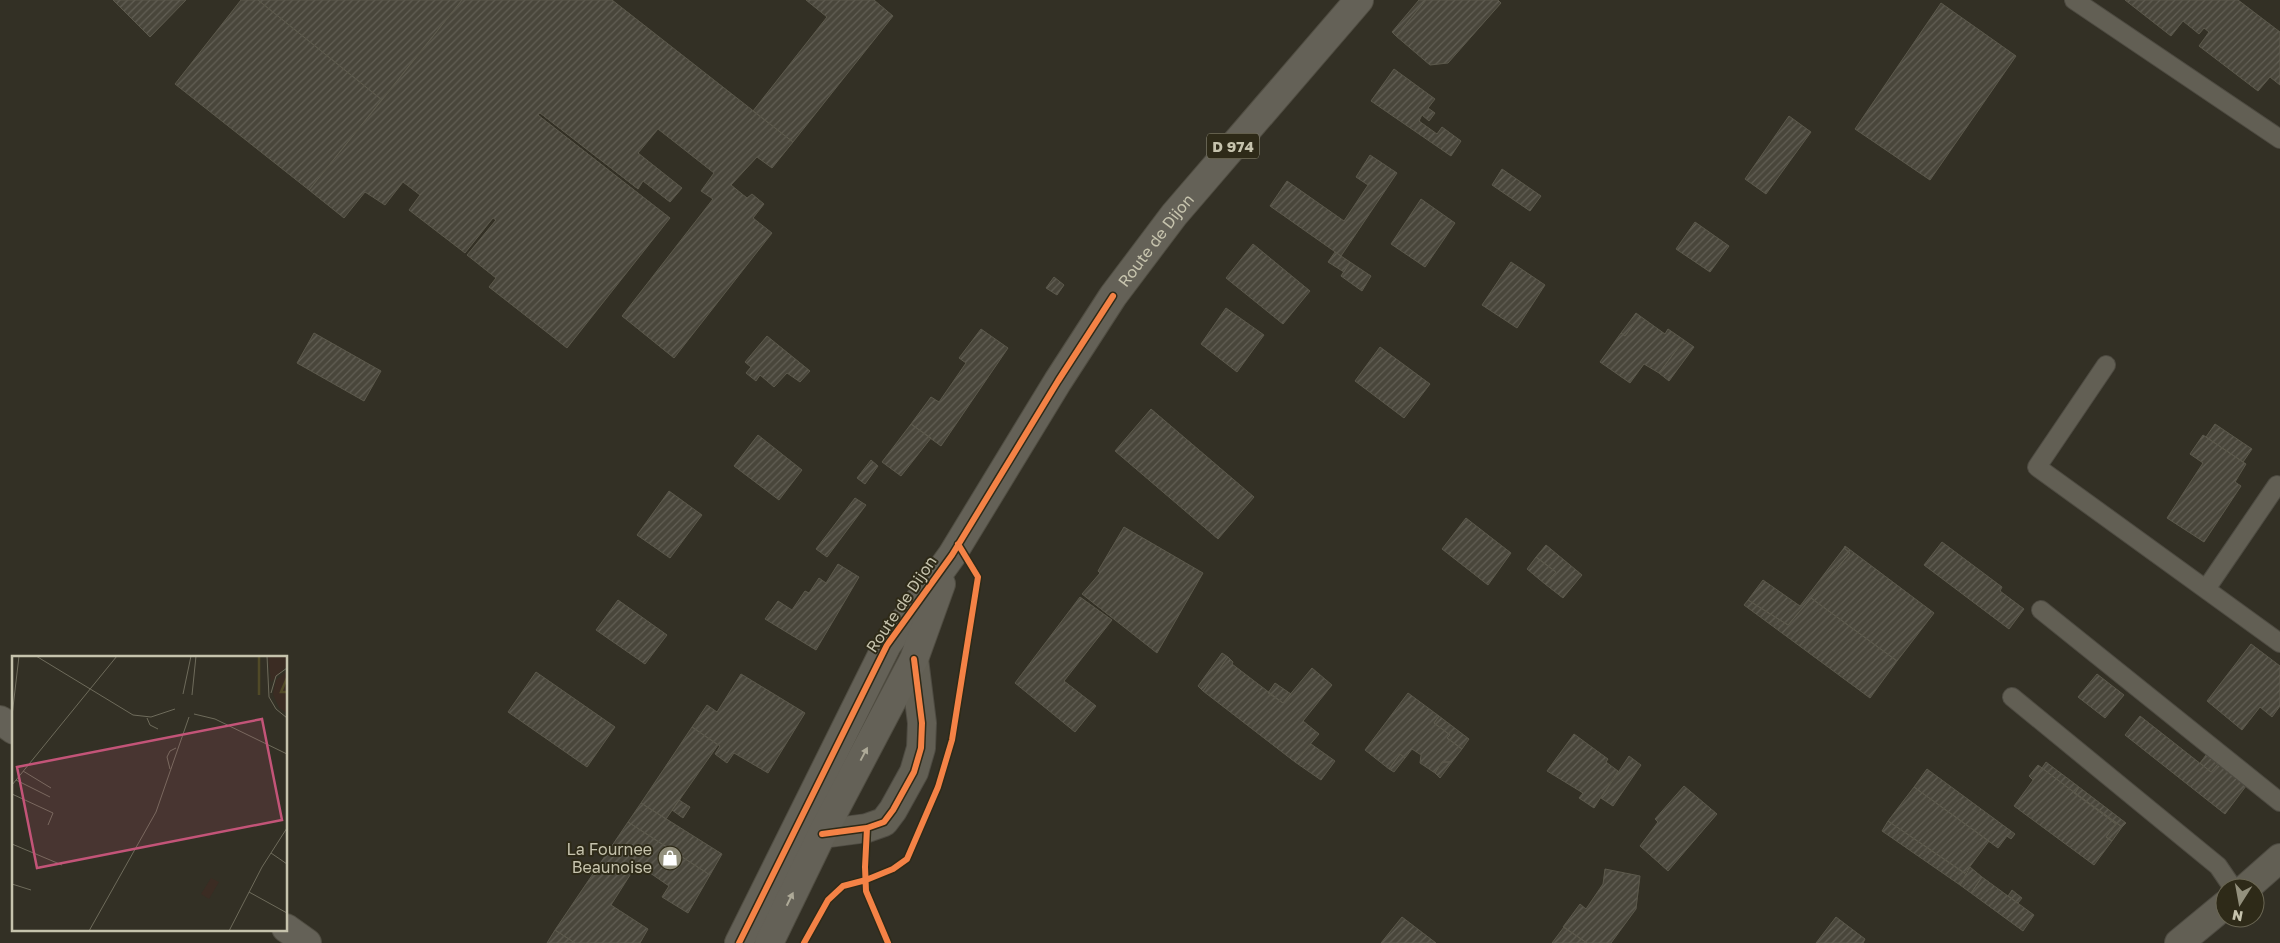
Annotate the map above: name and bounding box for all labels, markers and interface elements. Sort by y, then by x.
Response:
road number: D 974 [1207,134,1259,158]
street label: Route de Dijon [1114,190,1198,291]
street label: Route de Dijon [861,552,941,656]
inset map [12,656,288,930]
one-way arrow [860,747,868,761]
place label: La Fournee Beaunoise [566,839,652,877]
shop icon: La Fournee Beaunoise [657,845,683,871]
north arrow [2215,878,2265,928]
one-way arrow [787,892,795,906]
text: N [2231,907,2244,926]

